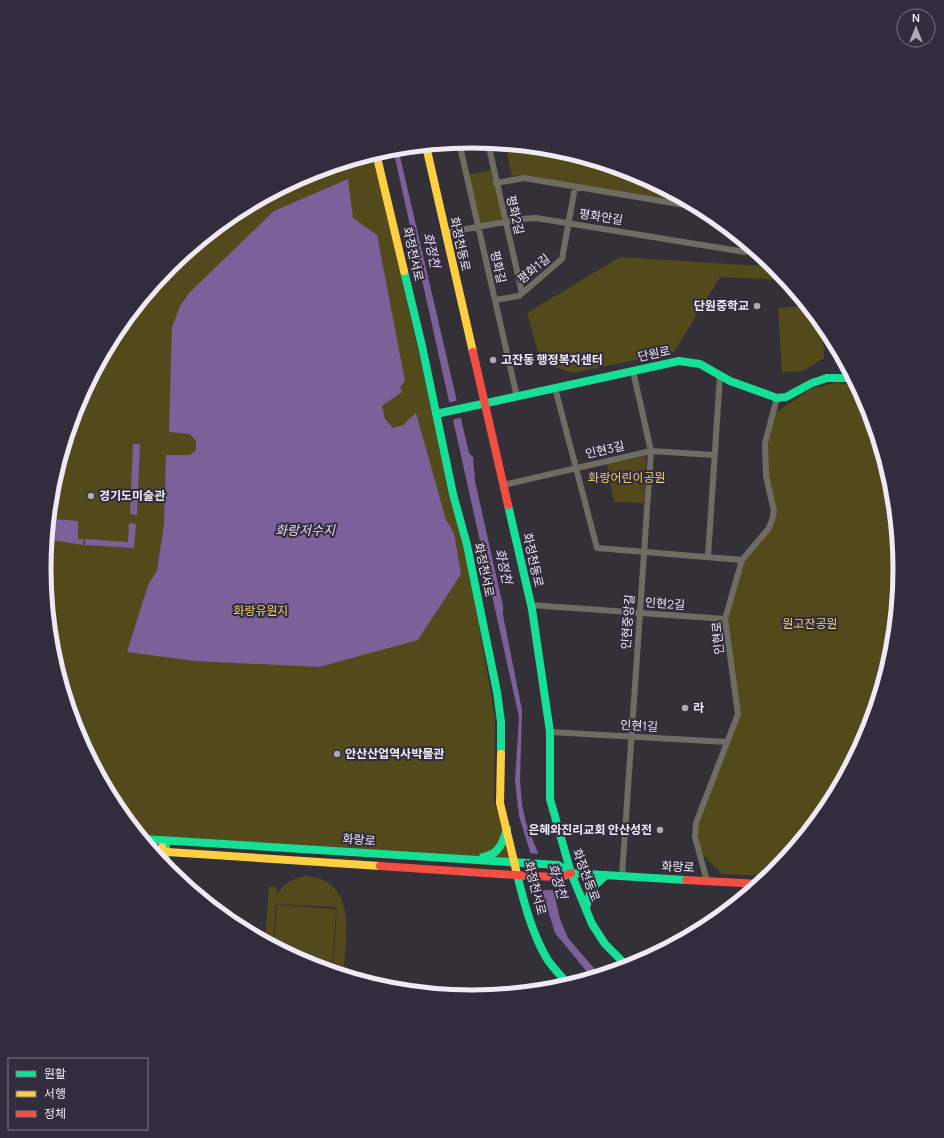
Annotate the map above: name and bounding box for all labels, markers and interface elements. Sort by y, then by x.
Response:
north arrow [896,8,936,48]
text: N [912,10,920,25]
street label: 평화2길 [503,194,528,236]
street label: 평화안길 [578,205,624,228]
street label: 화정천동로 [446,215,475,273]
street label: 화정천서로 [399,225,428,283]
water label: 화정천 [419,230,445,271]
street label: 평화길 [486,249,510,285]
street label: 평화1길 [514,250,554,287]
place label: 단원중학교 [694,297,749,314]
marker: 단원중학교 [752,301,762,311]
street label: 단원로 [636,342,672,365]
place label: 고잔동 행정복지센터 [501,351,603,368]
marker: 고잔동 행정복지센터 [488,355,498,365]
street label: 인현3길 [584,437,626,462]
park label: 화랑어린이공원 [588,469,666,486]
place label: 경기도미술관 [99,487,165,504]
marker: 경기도미술관 [86,491,96,501]
water label: 화랑저수지 [275,521,336,539]
street label: 화정천동로 [519,531,548,589]
street label: 화정천서로 [470,541,499,599]
water label: 화정천 [491,546,517,587]
street label: 인현중앙길 [617,594,638,650]
street label: 인현2길 [645,594,686,613]
park label: 화랑유원지 [233,602,289,619]
park label: 원고잔공원 [782,615,838,632]
street label: 인현로 [708,621,727,655]
place label: 라 [693,699,704,716]
marker: 라 [680,703,690,713]
street label: 인현1길 [620,716,658,735]
place label: 안산산업역사박물관 [345,745,444,762]
marker: 안산산업역사박물관 [332,749,342,759]
place label: 은혜와진리교회 안산성전 [528,821,652,838]
marker: 은혜와진리교회 안산성전 [655,825,665,835]
street label: 화랑로 [342,830,376,849]
street label: 화정천동로 [569,846,604,904]
street label: 화랑로 [661,857,695,876]
street label: 화정천서로 [521,859,550,917]
water label: 화정천 [544,861,572,902]
legend [8,1058,148,1130]
text: 원활 [44,1065,66,1082]
text: 서행 [44,1085,66,1102]
text: 정체 [44,1105,66,1122]

